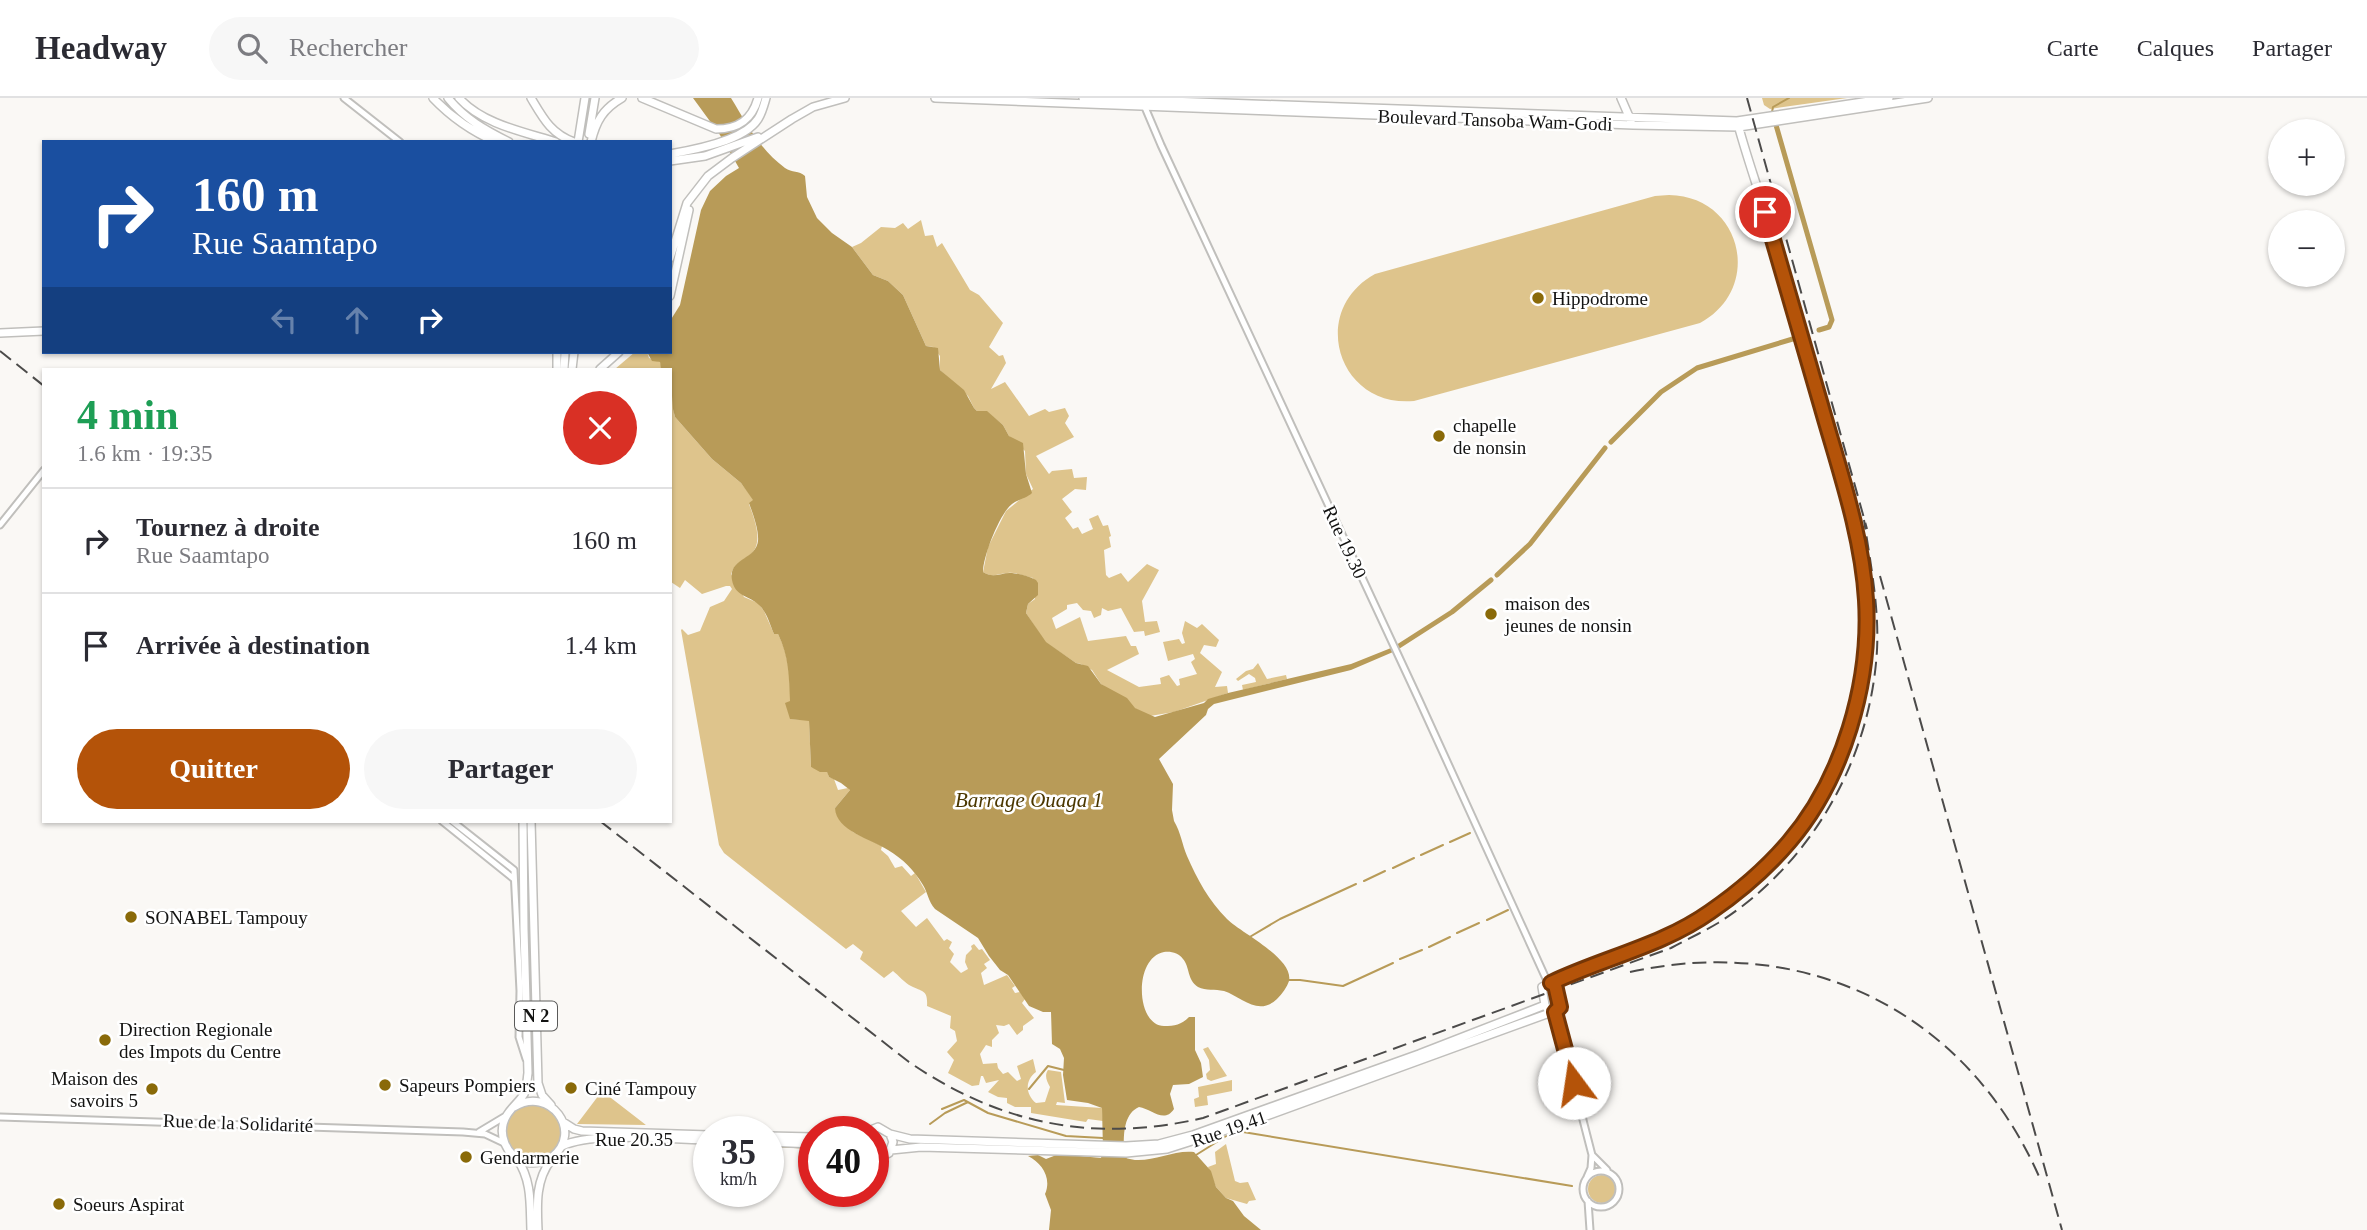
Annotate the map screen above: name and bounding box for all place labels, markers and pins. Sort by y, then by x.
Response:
pin [1735,182,1795,242]
place label: Hippodrome [1552,288,1648,309]
marker: Hippodrome [1530,290,1546,306]
place label: chapelle de nonsin [1453,415,1527,458]
marker: chapelle de nonsin [1431,428,1447,444]
place label: maison des jeunes de nonsin [1504,593,1632,636]
marker: maison des jeunes de nonsin [1483,606,1499,622]
place label: SONABEL Tampouy [145,907,308,928]
marker: SONABEL Tampouy [123,909,139,925]
place label: Direction Regionale des Impots du Centre [119,1019,281,1062]
marker: Direction Regionale des Impots du Centre [97,1032,113,1048]
place label: Maison des savoirs 5 [51,1068,138,1111]
place label: Sapeurs Pompiers [399,1075,536,1096]
marker: Sapeurs Pompiers [377,1077,393,1093]
place label: Ciné Tampouy [585,1078,697,1099]
marker: Ciné Tampouy [563,1080,579,1096]
marker: Maison des savoirs 5 [144,1081,160,1097]
place label: Gendarmerie [480,1147,579,1168]
marker: Gendarmerie [458,1149,474,1165]
place label: Soeurs Aspirat [73,1194,185,1215]
marker: Soeurs Aspirat [51,1196,67,1212]

